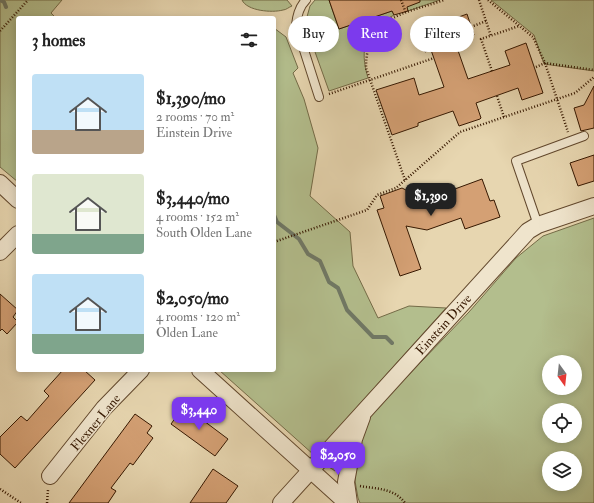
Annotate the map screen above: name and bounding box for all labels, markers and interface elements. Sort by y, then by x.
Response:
chip: Buy [288,16,339,52]
chip: Rent [347,16,402,52]
chip: Filters [410,16,474,52]
icon: filters [238,29,260,51]
text: 3 homes [32,30,85,51]
text: $1,390/mo [156,88,225,109]
icon: home [64,90,112,138]
text: 2 rooms · 70 m² [156,109,234,125]
text: Einstein Drive [156,125,232,141]
pin: $1,390 [398,183,464,217]
text: $3,440/mo [156,188,229,209]
text: $1,390 [414,188,448,204]
icon: home [64,190,112,238]
text: 4 rooms · 152 m² [156,209,239,225]
text: South Olden Lane [156,225,252,241]
text: $2,050/mo [156,288,229,309]
icon: home [64,290,112,338]
street label: Einstein Drive [412,291,476,358]
text: 4 rooms · 120 m² [156,309,240,325]
text: Olden Lane [156,325,218,341]
north arrow [542,355,582,395]
map controls [542,355,582,491]
street label: Flexner Lane [67,391,125,454]
pin: $3,440 [166,397,232,431]
text: $3,440 [181,402,217,418]
button: locate [542,403,582,443]
pin: $2,050 [305,442,371,476]
text: $2,050 [320,447,356,463]
button: layers [542,451,582,491]

